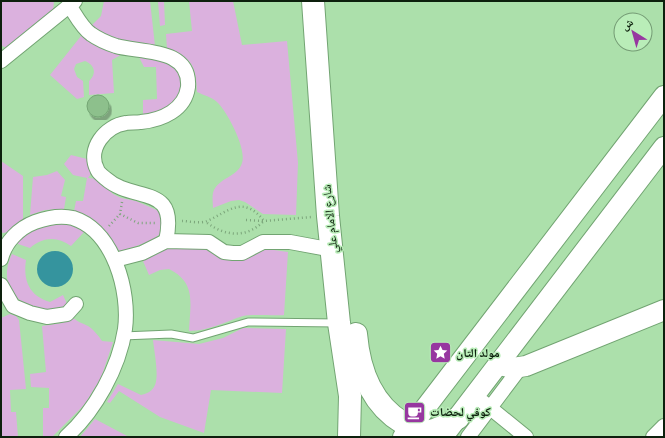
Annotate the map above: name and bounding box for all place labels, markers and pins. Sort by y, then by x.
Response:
place icon: مولد التان [427,340,453,366]
place label: مولد التان [456,345,500,361]
cafe icon: كوفي لحضات [402,399,428,425]
place label: كوفي لحضات [430,404,492,422]

